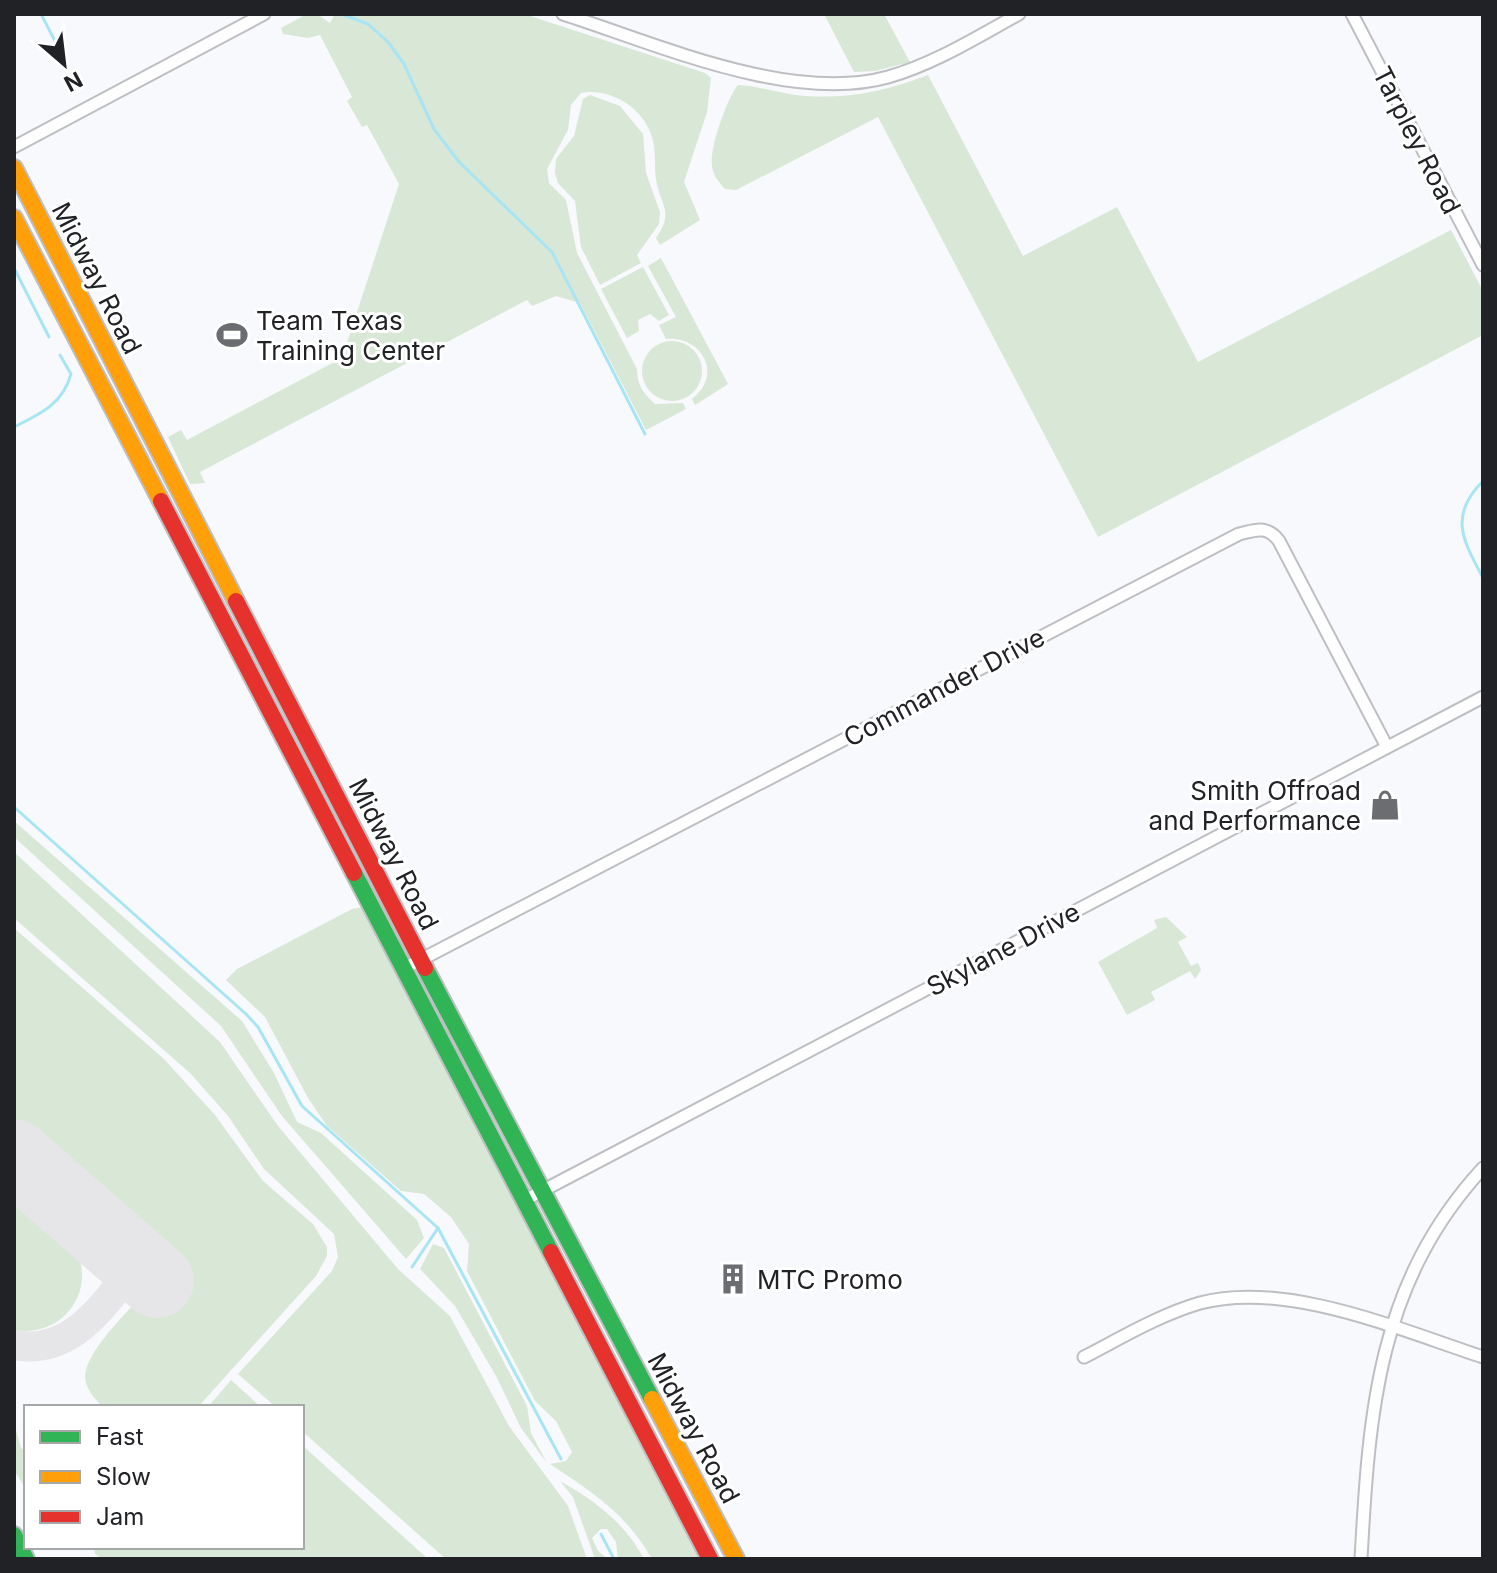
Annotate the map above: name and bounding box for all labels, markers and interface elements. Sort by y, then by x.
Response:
north arrow [24,24,104,104]
street label: Tarpley Road [1367,61,1467,219]
text: N [60,66,87,97]
street label: Midway Road [46,197,148,359]
place label: Team Texas Training Center [256,305,445,366]
sports icon: Team Texas Training Center [215,318,249,352]
street label: Commander Drive [838,621,1050,753]
street label: Midway Road [343,773,445,935]
place label: Smith Offroad and Performance [1149,775,1361,836]
shop icon: Smith Offroad and Performance [1368,788,1402,822]
street label: Skylane Drive [921,896,1085,1002]
building icon: MTC Promo [716,1262,750,1296]
place label: MTC Promo [757,1264,903,1295]
street label: Midway Road [641,1348,747,1508]
legend [24,1405,304,1549]
text: Fast [96,1422,144,1451]
text: Slow [96,1462,151,1491]
text: Jam [96,1502,144,1531]

